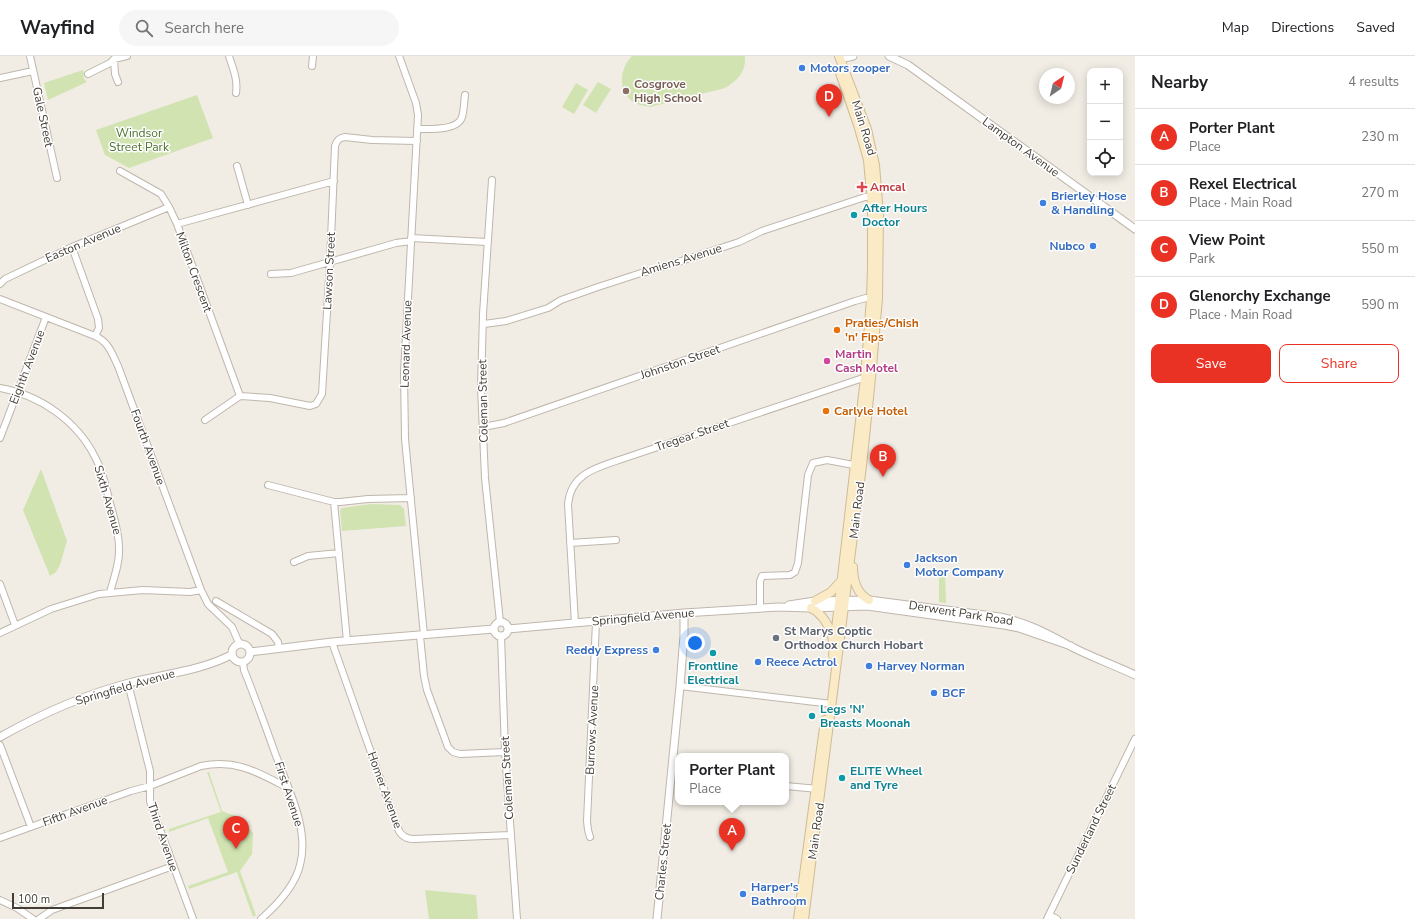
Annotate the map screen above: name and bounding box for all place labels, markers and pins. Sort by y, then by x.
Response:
place label: Motors zooper [810,60,891,76]
marker: Motors zooper [797,63,807,73]
place label: Cosgrove High School [634,76,702,106]
pin: D [816,84,842,117]
marker: Cosgrove High School [621,86,631,96]
place label: Amcal [870,179,906,195]
marker: Amcal [857,182,867,192]
place label: Brierley Hose & Handling [1051,188,1127,218]
marker: Brierley Hose & Handling [1038,198,1048,208]
place label: After Hours Doctor [862,200,928,230]
marker: After Hours Doctor [849,210,859,220]
place label: Nubco [1049,238,1085,254]
marker: Nubco [1088,241,1098,251]
place label: Praties/Chish 'n' Fips [845,315,919,345]
marker: Praties/Chish 'n' Fips [832,325,842,335]
place label: Martin Cash Motel [835,346,898,376]
marker: Martin Cash Motel [822,356,832,366]
place label: Carlyle Hotel [834,403,908,419]
marker: Carlyle Hotel [821,406,831,416]
pin: B [870,444,896,477]
place label: Jackson Motor Company [914,550,1005,580]
marker: Jackson Motor Company [902,560,912,570]
place label: St Marys Coptic Orthodox Church Hobart [784,623,923,653]
marker: St Marys Coptic Orthodox Church Hobart [771,633,781,643]
place label: Reddy Express [566,642,648,658]
marker: Reddy Express [651,645,661,655]
marker: Frontline Electrical [708,648,718,658]
place label: Reece Actrol [766,654,837,670]
marker: Reece Actrol [753,657,763,667]
place label: Frontline Electrical [687,658,739,688]
place label: Harvey Norman [877,658,965,674]
marker: Harvey Norman [864,661,874,671]
place label: BCF [942,685,965,701]
marker: BCF [929,688,939,698]
place label: Legs 'N' Breasts Moonah [820,701,910,731]
marker: Legs 'N' Breasts Moonah [807,711,817,721]
place label: ELITE Wheel and Tyre [850,763,923,793]
marker: ELITE Wheel and Tyre [837,773,847,783]
pin: C [223,816,249,849]
pin: A [719,818,745,851]
place label: Harper's Bathroom [751,879,806,909]
marker: Harper's Bathroom [738,889,748,899]

